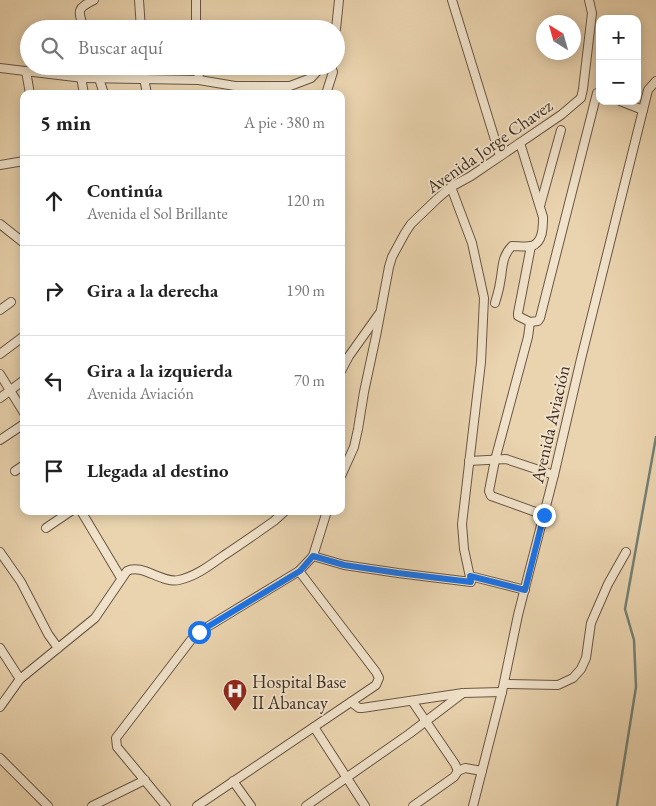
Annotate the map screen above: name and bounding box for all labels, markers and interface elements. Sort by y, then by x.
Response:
north arrow [536,15,581,60]
map controls [596,15,641,105]
button: + [596,15,641,60]
search box [20,20,345,75]
icon: search [38,34,66,62]
text: Buscar aquí [78,35,163,60]
button: − [596,60,641,105]
street label: Avenida Jorge Chavez [421,94,557,199]
text: 5 min [40,109,91,136]
text: A pie · 380 m [244,112,325,133]
text: Continúa [87,178,163,203]
icon: ahead [40,187,68,215]
text: 120 m [286,190,325,211]
text: Avenida el Sol Brillante [87,203,228,224]
icon: right [40,277,68,305]
text: Gira a la derecha [87,278,218,303]
text: 190 m [286,280,325,301]
text: Gira a la izquierda [87,358,233,383]
street label: Avenida Aviación [525,362,575,486]
icon: left [40,367,68,395]
text: 70 m [294,370,325,391]
text: Avenida Aviación [87,383,194,404]
icon: arrive [40,457,68,485]
text: Llegada al destino [87,458,229,483]
route end [533,504,556,527]
route start [188,621,211,644]
place label: Hospital Base II Abancay [252,670,346,714]
hospital icon: Hospital Base II Abancay [222,678,248,712]

